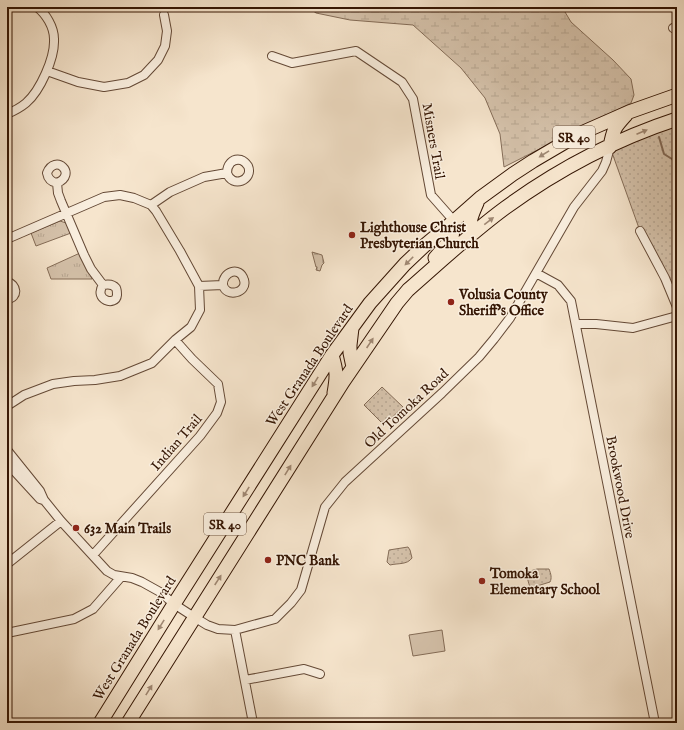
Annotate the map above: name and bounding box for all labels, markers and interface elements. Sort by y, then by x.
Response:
street label: Misners Trail [417,102,449,181]
road number: SR 40 [553,126,595,148]
one-way arrow [637,129,648,135]
one-way arrow [538,151,550,158]
one-way arrow [483,217,494,225]
place label: Lighthouse Christ Presbyterian Church [360,219,479,253]
marker: Lighthouse Christ Presbyterian Church [347,230,357,240]
one-way arrow [404,256,413,266]
place label: Volusia County Sheriff's Office [458,286,549,320]
marker: Volusia County Sheriff's Office [446,297,456,307]
street label: West Granada Boulevard [262,301,358,430]
one-way arrow [366,338,374,348]
street label: Old Tomoka Road [361,365,453,452]
one-way arrow [311,377,319,387]
street label: Indian Trail [147,411,206,475]
street label: Brookwood Drive [601,434,639,541]
one-way arrow [284,464,291,476]
one-way arrow [242,486,249,498]
road number: SR 40 [204,513,246,535]
place label: 632 Main Trails [84,520,171,538]
marker: 632 Main Trails [71,523,81,533]
place label: PNC Bank [276,552,340,570]
marker: PNC Bank [263,555,273,565]
place label: Tomoka Elementary School [489,565,601,599]
street label: West Granada Boulevard [89,573,181,704]
one-way arrow [214,575,222,585]
marker: Tomoka Elementary School [477,576,487,586]
one-way arrow [157,620,165,630]
one-way arrow [145,685,153,695]

